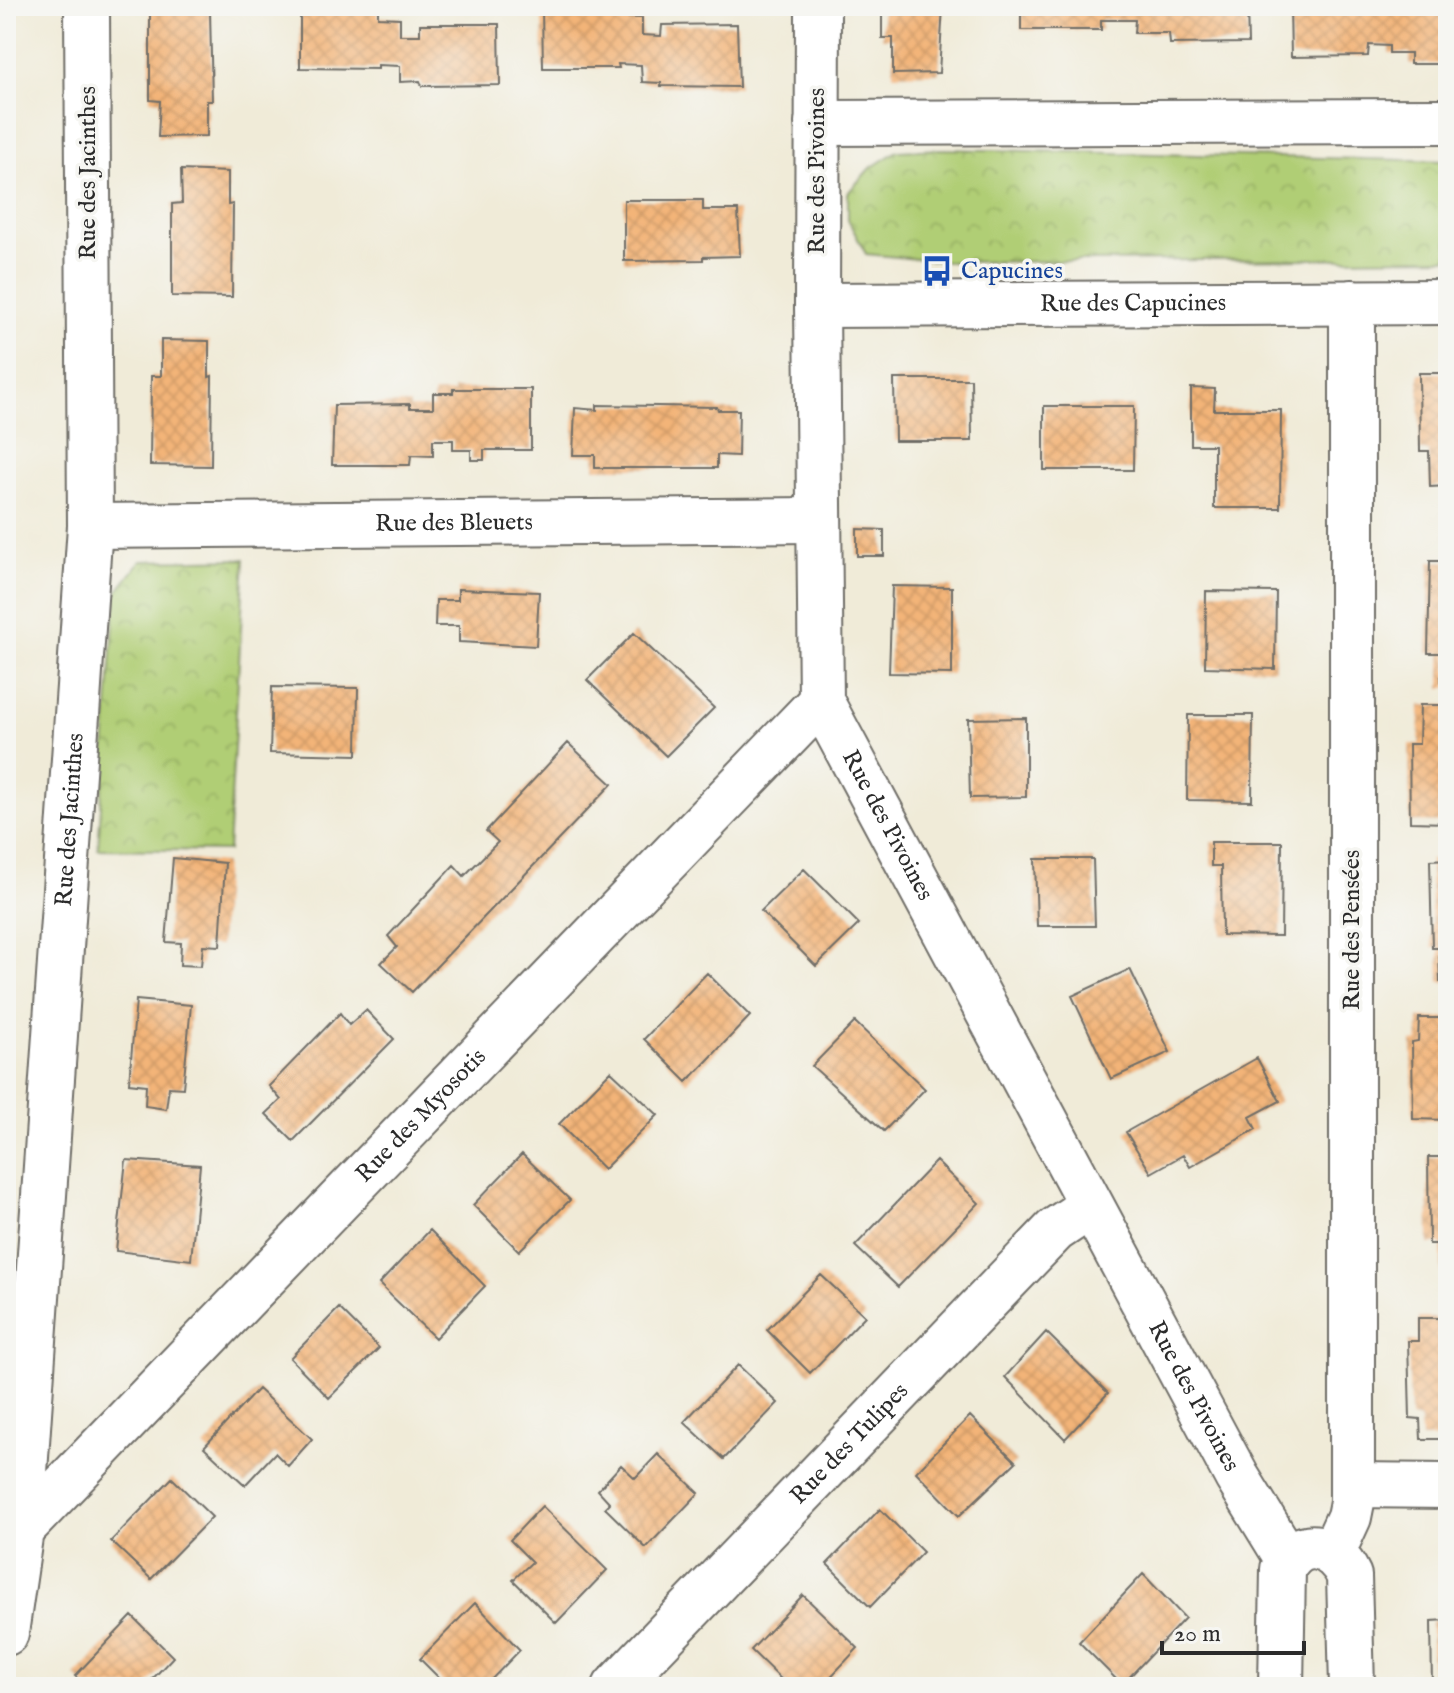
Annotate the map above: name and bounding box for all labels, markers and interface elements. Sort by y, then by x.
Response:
street label: Rue des Jacinthes [73,86,104,260]
street label: Rue des Pivoines [802,88,833,254]
bus stop icon: Capucines [920,254,954,288]
place label: Capucines [961,256,1063,287]
street label: Rue des Capucines [1040,288,1226,319]
street label: Rue des Bleuets [375,507,533,539]
street label: Rue des Jacinthes [48,732,91,908]
street label: Rue des Pivoines [835,745,941,906]
street label: Rue des Pensées [1337,850,1368,1010]
street label: Rue des Myosotis [349,1042,493,1189]
street label: Rue des Pivoines [1141,1316,1247,1477]
street label: Rue des Tulipes [784,1376,915,1511]
scale bar [1162,1605,1304,1655]
text: 20 m [1174,1619,1221,1650]

